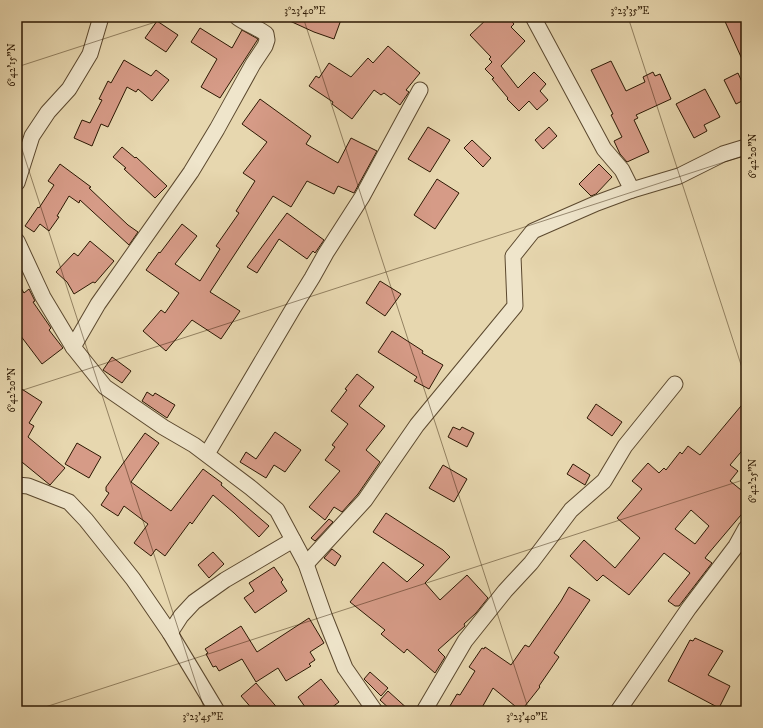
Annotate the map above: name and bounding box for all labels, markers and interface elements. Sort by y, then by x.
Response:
text: 3°23'40"E [284,5,326,17]
text: 3°23'35"E [611,5,649,17]
text: 6°42'15"N [6,43,18,87]
text: 6°42'20"N [747,133,759,179]
text: 6°42'20"N [6,367,18,413]
text: 6°42'25"N [747,459,759,503]
text: 3°23'45"E [183,711,223,723]
text: 3°23'40"E [506,711,548,723]

